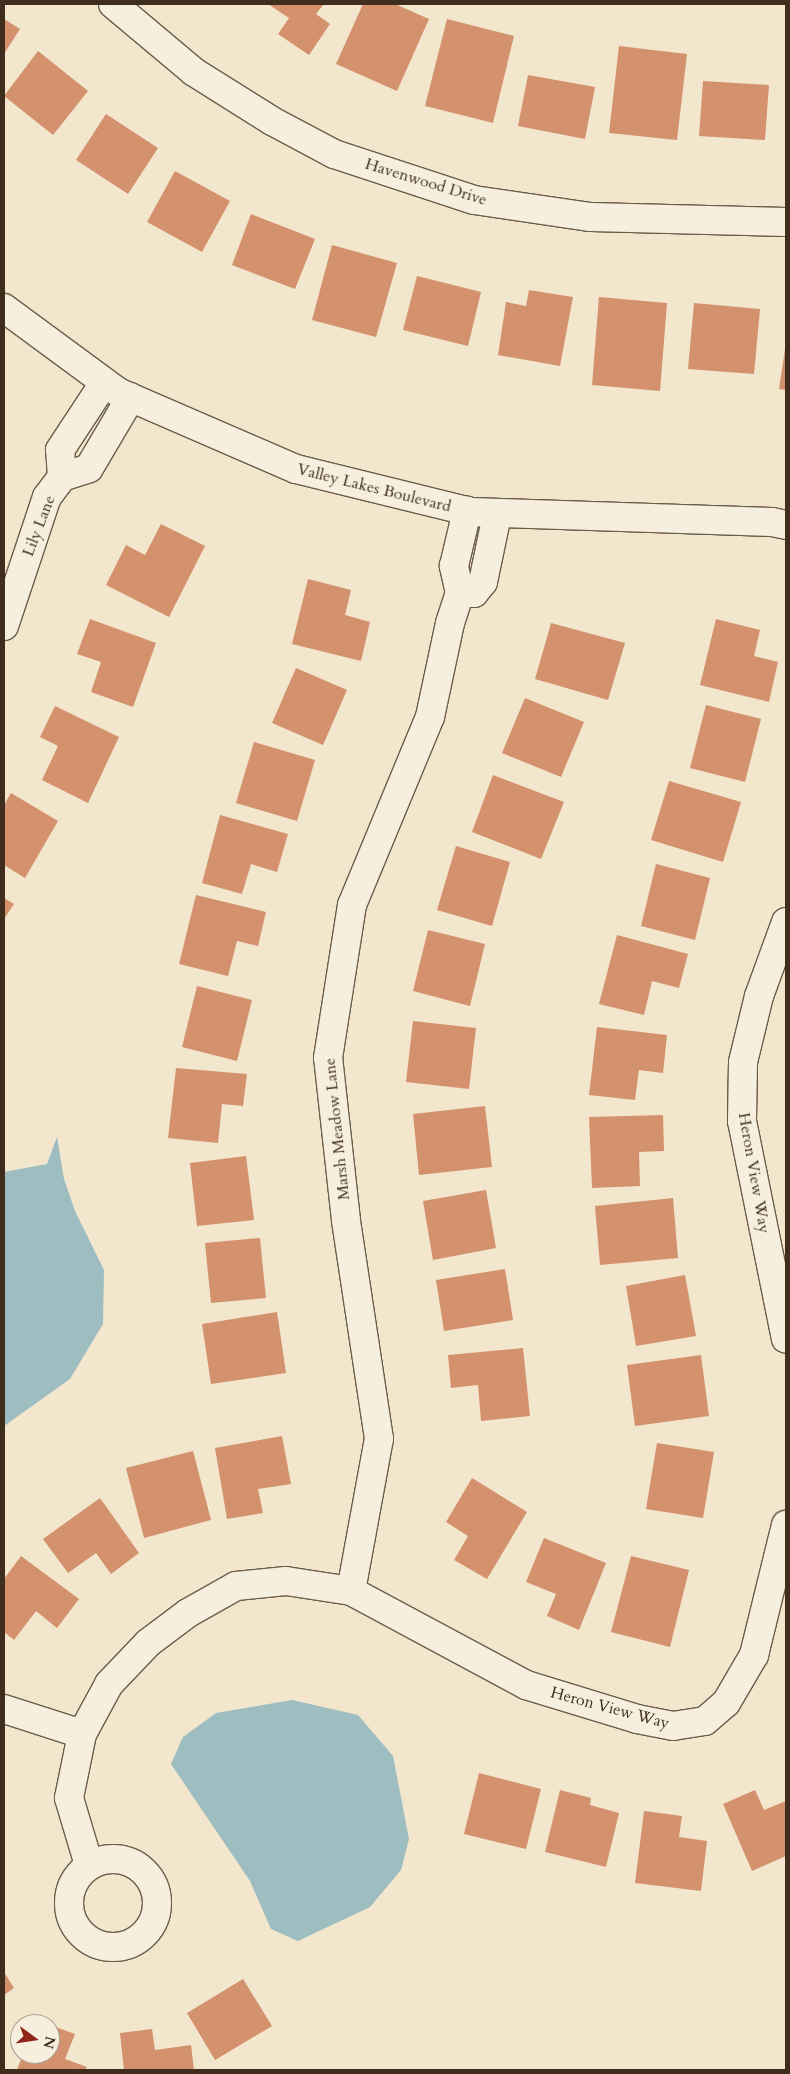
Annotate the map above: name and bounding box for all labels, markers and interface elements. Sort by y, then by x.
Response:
street label: Havenwood Drive [363,154,489,210]
street label: Valley Lakes Boulevard [295,460,453,516]
street label: Lily Lane [19,493,59,559]
street label: Marsh Meadow Lane [320,1057,354,1201]
street label: Heron View Way [734,1111,774,1235]
street label: Heron View Way [548,1683,672,1733]
north arrow [10,2014,60,2064]
text: N [38,2034,60,2051]

